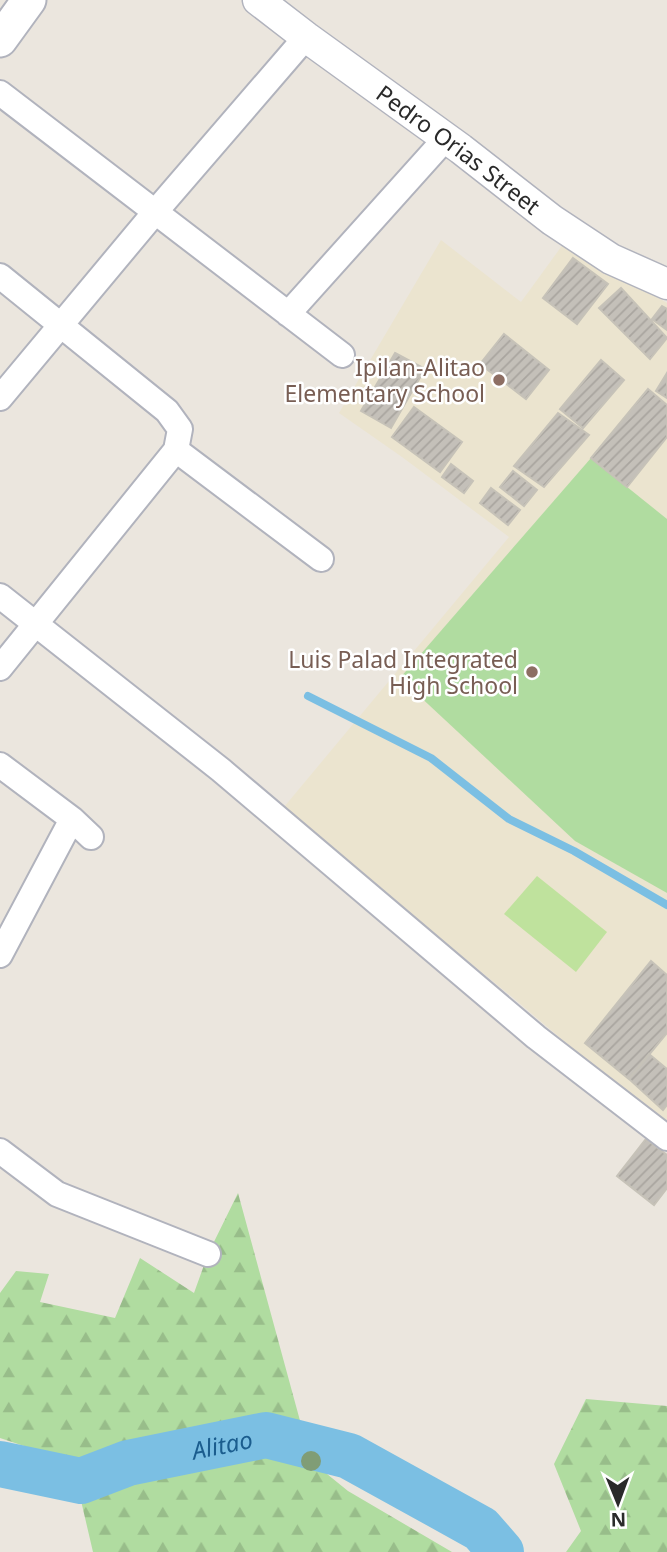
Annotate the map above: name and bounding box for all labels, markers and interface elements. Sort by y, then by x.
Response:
street label: Pedro Orias Street [370,77,547,221]
place label: Ipilan-Alitao Elementary School [285,351,485,409]
marker: Ipilan-Alitao Elementary School [491,372,507,388]
place label: Luis Palad Integrated High School [288,643,518,701]
marker: Luis Palad Integrated High School [524,664,540,680]
water label: Alitao [187,1422,255,1467]
north arrow [583,1468,653,1538]
text: N [610,1507,626,1533]

